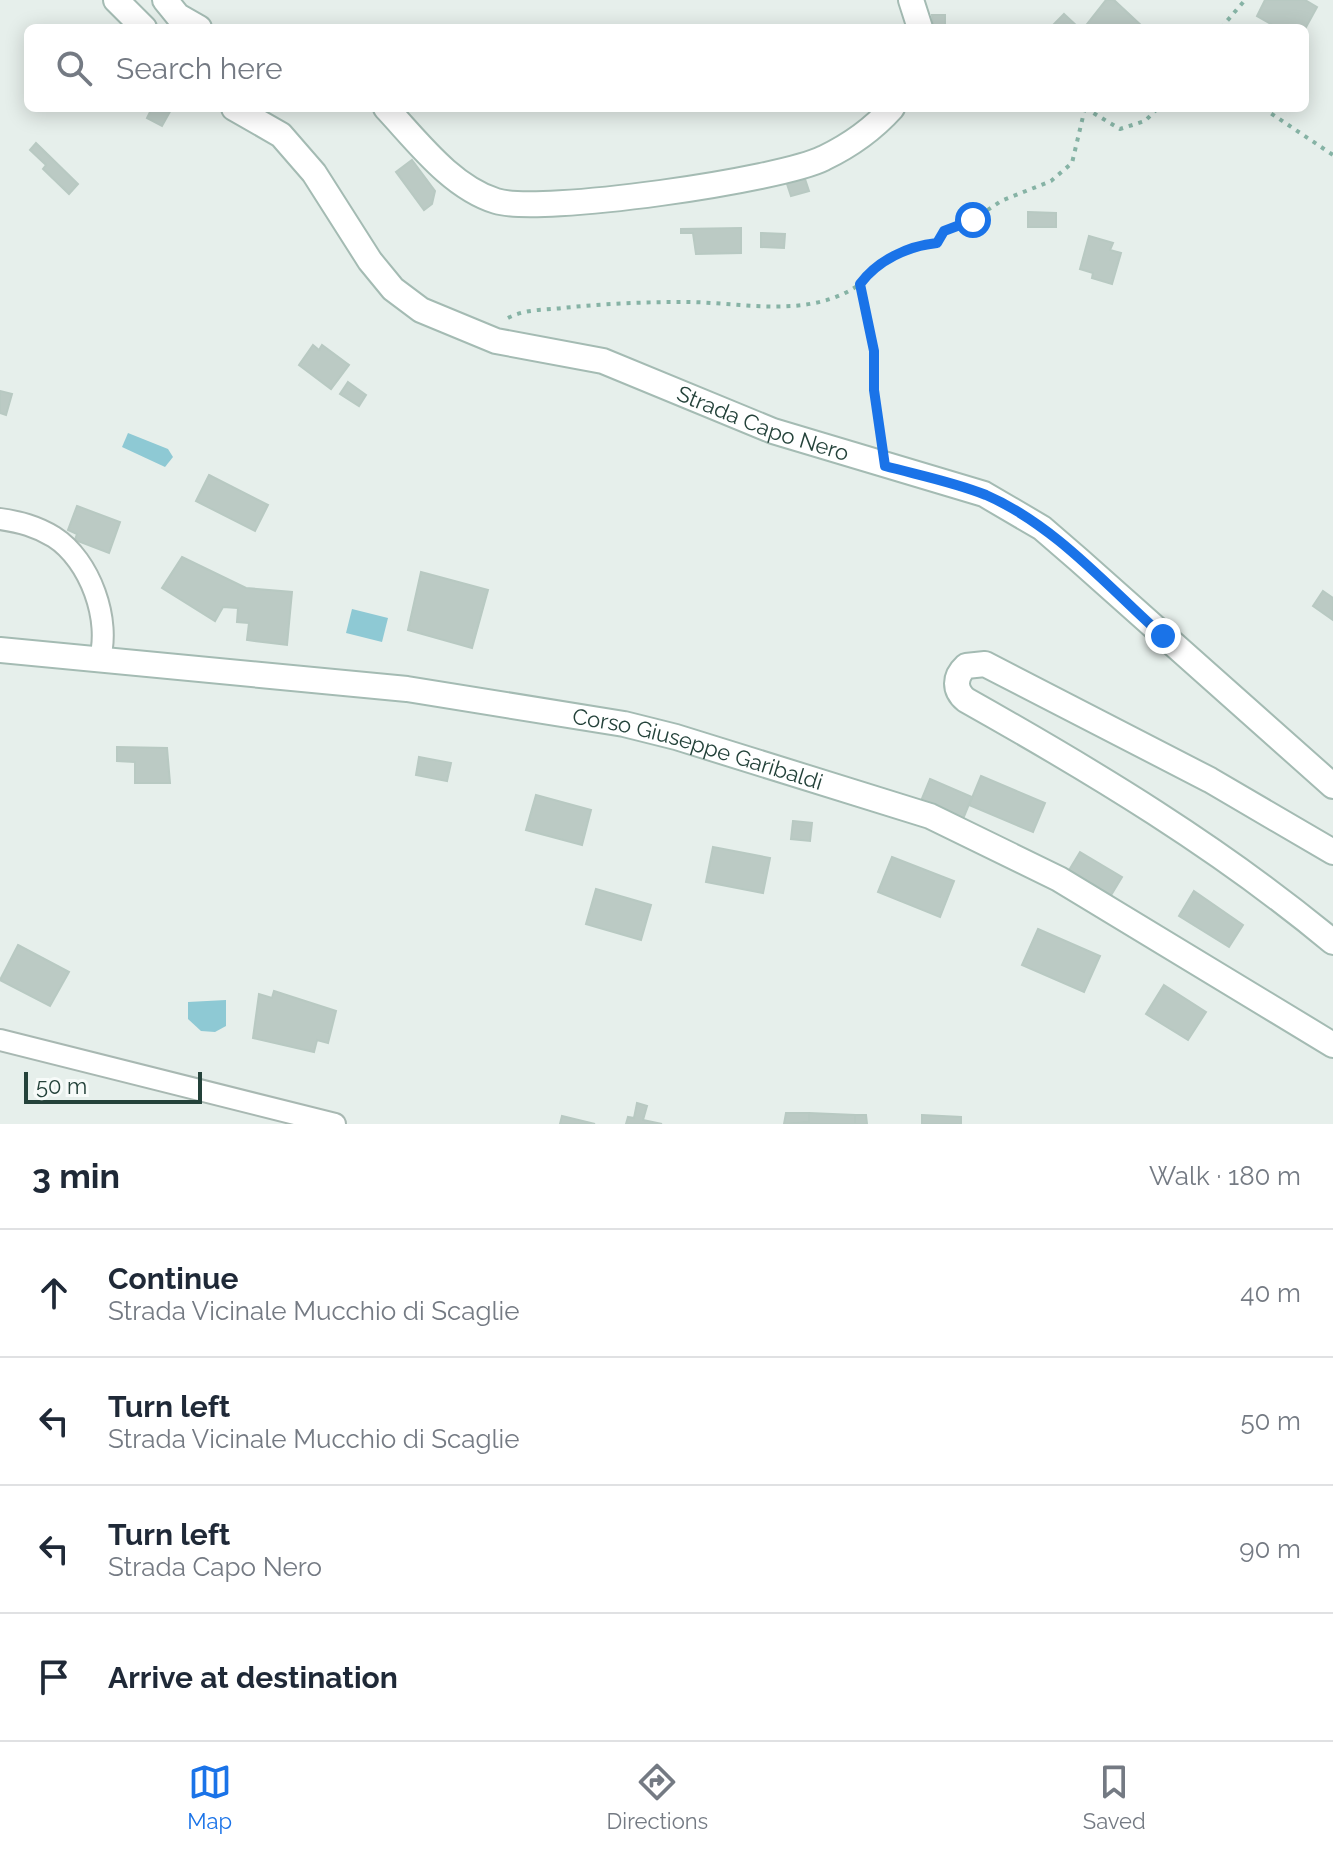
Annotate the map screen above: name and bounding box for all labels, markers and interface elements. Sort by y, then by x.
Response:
search box [24,24,1309,112]
icon: search [52,46,96,90]
text: Search here [116,51,283,86]
route start [955,202,991,238]
street label: Strada Capo Nero [673,380,852,466]
route end [1145,618,1181,654]
street label: Corso Giuseppe Garibaldi [571,703,826,795]
scale bar [24,1068,202,1104]
text: 50 m [36,1073,87,1099]
text: 3 min [32,1156,120,1196]
text: Walk · 180 m [1149,1161,1301,1191]
text: Continue [108,1261,239,1296]
icon: ahead [32,1271,76,1315]
text: 40 m [1240,1278,1301,1308]
text: Strada Vicinale Mucchio di Scaglie [108,1296,520,1326]
text: Turn left [108,1389,230,1424]
icon: left [32,1399,76,1443]
text: 50 m [1240,1406,1301,1436]
text: Strada Vicinale Mucchio di Scaglie [108,1424,520,1454]
text: Turn left [108,1517,230,1552]
icon: left [32,1527,76,1571]
text: 90 m [1239,1534,1301,1564]
text: Strada Capo Nero [108,1552,322,1582]
icon: arrive [32,1655,76,1699]
text: Arrive at destination [108,1660,398,1695]
tab: Map [187,1760,232,1834]
tab: Directions [607,1760,708,1834]
tab: Saved [1083,1760,1146,1834]

